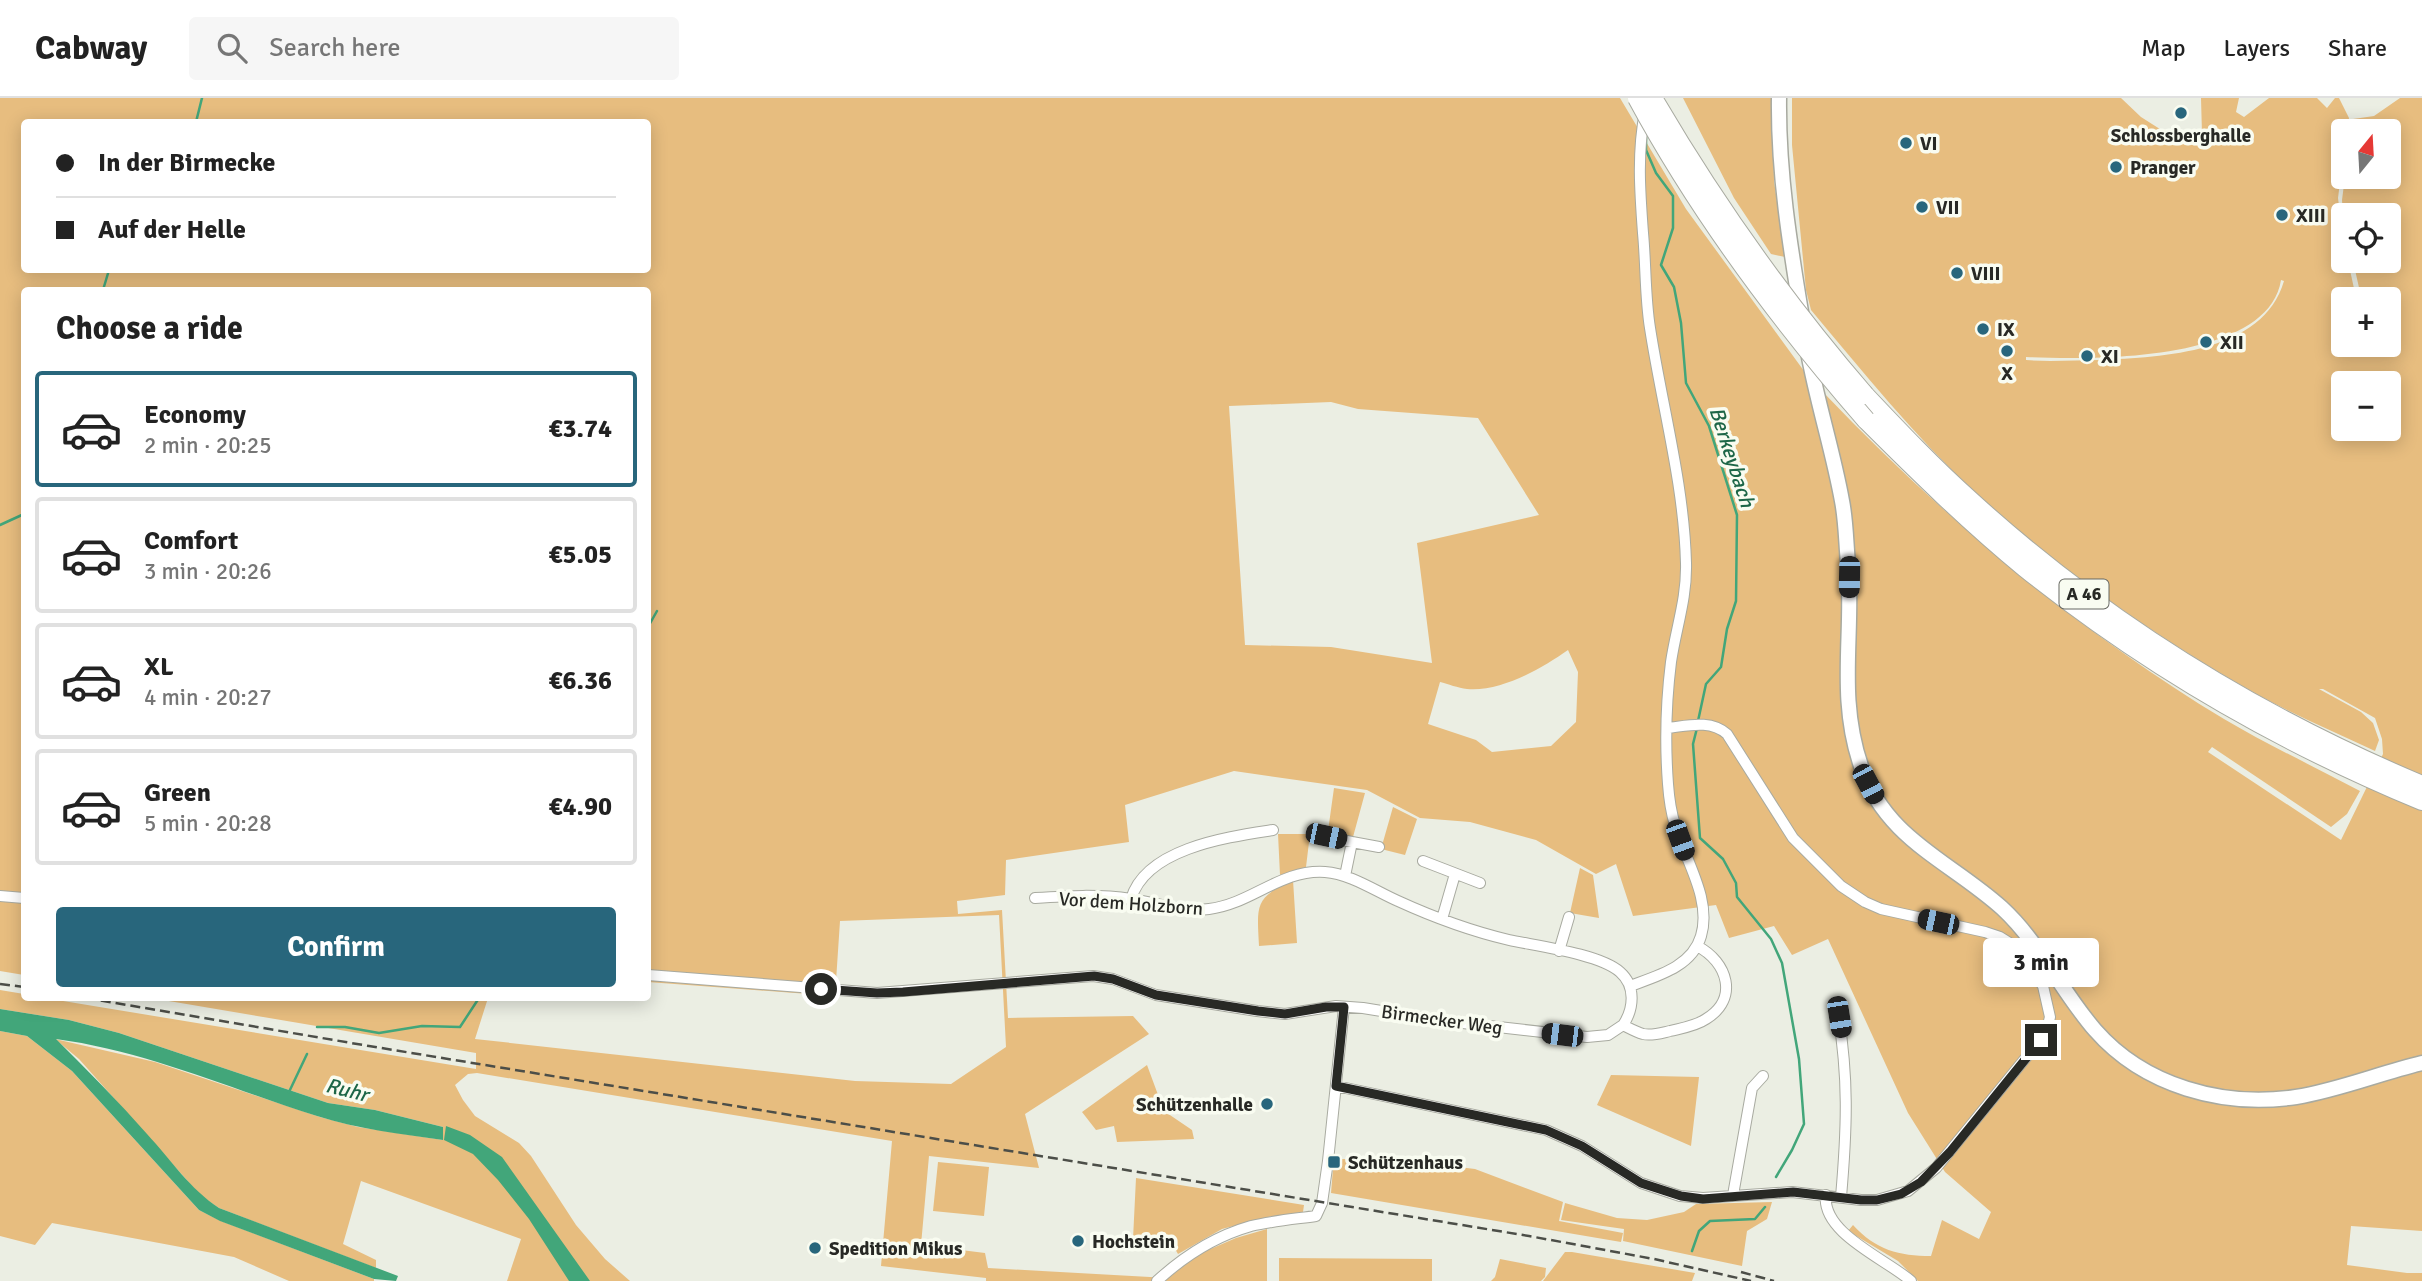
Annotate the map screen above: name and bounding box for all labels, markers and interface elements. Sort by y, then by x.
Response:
search box [189,17,679,80]
text: Cabway [35,28,147,69]
icon: search [213,29,251,67]
text: Search here [269,32,400,64]
text: Map [2141,33,2186,63]
text: Layers [2224,33,2290,63]
text: Share [2328,33,2387,63]
marker: Schlossberghalle [2173,105,2189,121]
north arrow [2331,119,2401,189]
map controls [2331,119,2401,441]
place label: Schlossberghalle [2111,124,2251,148]
place label: VI [1920,132,1938,156]
marker: VI [1898,135,1914,151]
text: In der Birmecke [98,147,275,179]
place label: Pranger [2130,156,2196,180]
marker: Pranger [2108,159,2124,175]
place label: VII [1936,196,1960,220]
marker: VII [1914,199,1930,215]
button: locate [2331,203,2401,273]
place label: XIII [2296,204,2326,228]
marker: XIII [2274,207,2290,223]
text: Auf der Helle [98,214,246,246]
place label: VIII [1971,262,2000,286]
marker: VIII [1949,265,1965,281]
button: + [2331,287,2401,357]
text: Choose a ride [56,309,243,348]
place label: IX [1997,318,2015,342]
marker: IX [1975,321,1991,337]
place label: XII [2220,331,2244,355]
marker: XII [2198,334,2214,350]
marker: X [1999,343,2015,359]
place label: XI [2101,345,2119,369]
marker: XI [2079,348,2095,364]
place label: X [2001,362,2013,386]
button: − [2331,371,2401,441]
icon: car [60,398,123,461]
text: Economy [144,399,246,431]
water label: Berkeybach [1704,403,1761,511]
text: €3.74 [548,413,612,445]
text: 2 min · 20:25 [144,431,272,460]
icon: car [60,524,123,587]
text: Comfort [144,525,238,557]
text: €5.05 [548,539,612,571]
car [1839,556,1860,598]
text: 3 min · 20:26 [144,557,272,586]
road number: A 46 [2060,580,2108,608]
icon: car [60,650,123,713]
text: XL [144,651,174,683]
text: €6.36 [548,665,612,697]
text: 4 min · 20:27 [144,683,272,712]
car [1849,761,1888,807]
icon: car [60,776,123,839]
text: Green [144,777,211,809]
text: €4.90 [548,791,612,823]
text: 5 min · 20:28 [144,809,272,838]
car [1663,817,1698,863]
car [1304,821,1349,851]
street label: Vor dem Holzborn [1058,887,1204,921]
button: Confirm [56,907,616,987]
car [1916,907,1961,937]
callout: 3 min [1983,939,2099,988]
text: 3 min [2013,948,2069,977]
route start [805,973,837,1005]
car [1826,995,1853,1039]
street label: Birmecker Weg [1380,1000,1504,1040]
car [1540,1022,1585,1048]
route end [2025,1024,2057,1056]
water label: Ruhr [323,1072,374,1109]
place label: Schützenhalle [1136,1093,1253,1117]
marker: Schützenhalle [1259,1096,1275,1112]
place label: Schützenhaus [1348,1151,1463,1175]
marker: Schützenhaus [1326,1154,1342,1170]
place label: Hochstein [1092,1230,1175,1254]
marker: Hochstein [1070,1233,1086,1249]
place label: Spedition Mikus [829,1237,962,1261]
marker: Spedition Mikus [807,1240,823,1256]

